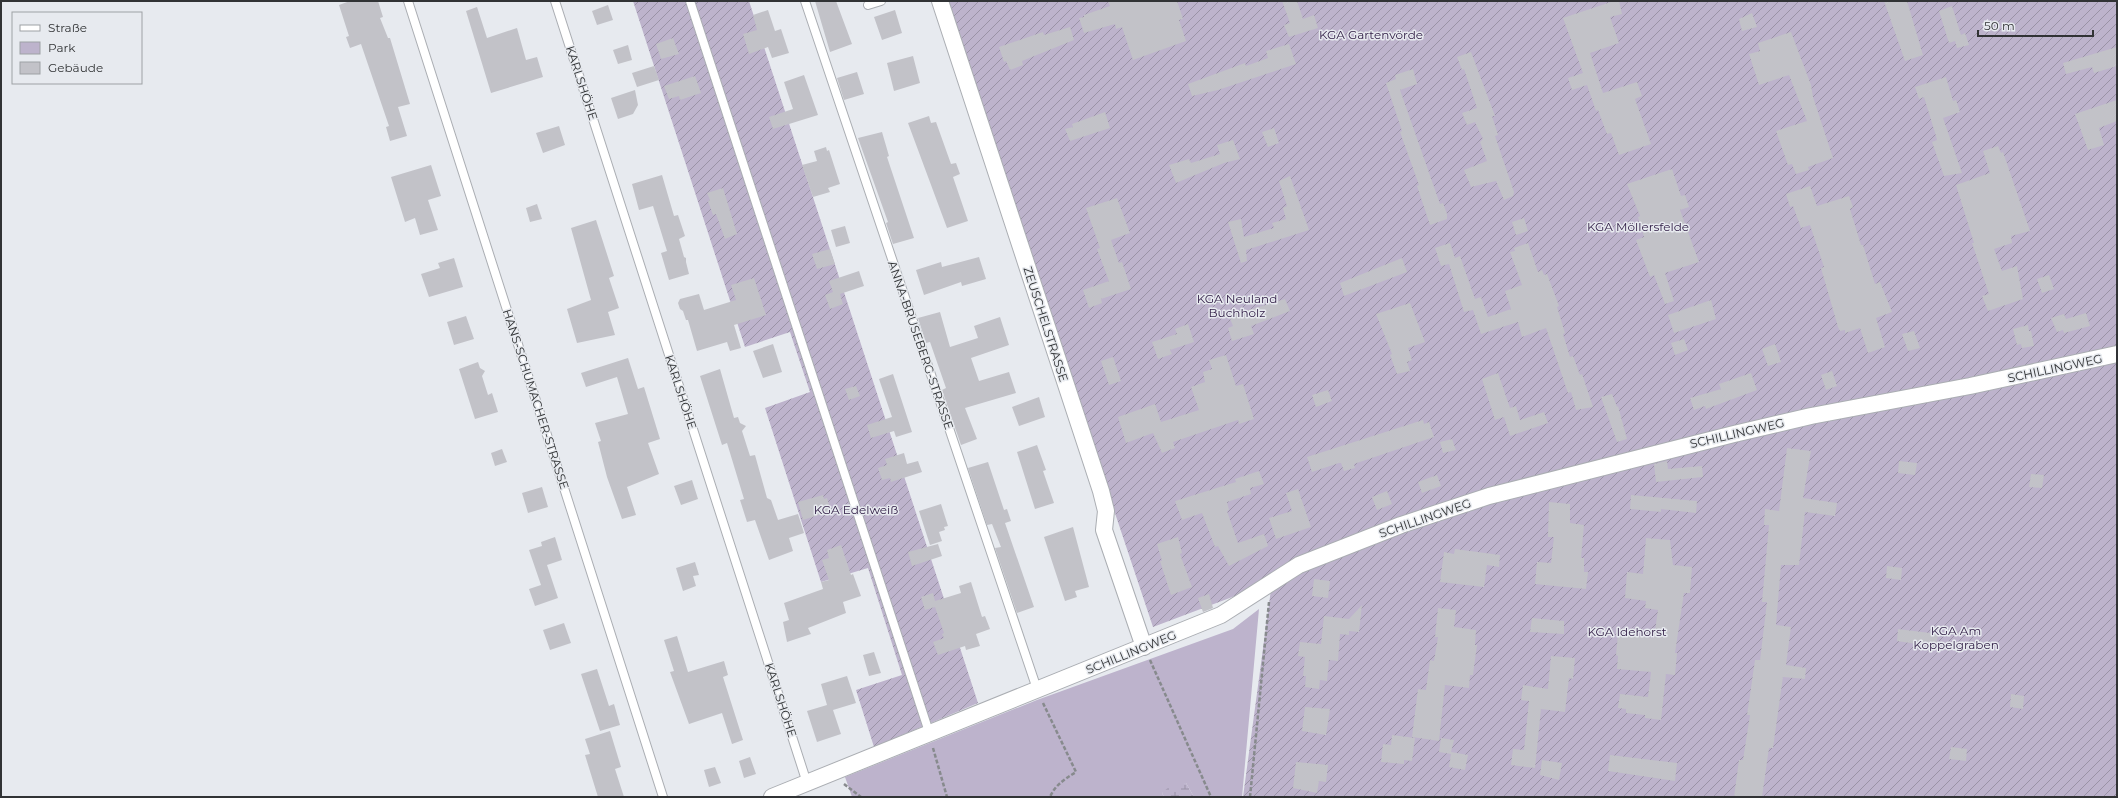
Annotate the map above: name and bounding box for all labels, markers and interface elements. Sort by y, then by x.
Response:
legend [12,12,142,84]
scale bar [1978,12,2093,38]
text: 50 m [1984,18,2015,33]
text: Straße [48,20,87,35]
park label: KGA Gartenvörde [1319,27,1423,42]
text: Park [48,40,76,55]
street label: KARLSHÖHE [563,44,601,122]
text: Gebäude [48,60,103,75]
park label: KGA Möllersfelde [1587,219,1689,234]
street label: ANNA-BRUSEBERG-STRASSE [885,259,957,431]
street label: ZEUSCHELSTRASSE [1020,265,1072,383]
park label: KGA Neuland Buchholz [1197,291,1277,320]
street label: HANS-SCHUMACHER-STRASSE [500,307,572,491]
street label: SCHILLINGWEG [2006,351,2104,385]
street label: KARLSHÖHE [662,353,700,431]
street label: SCHILLINGWEG [1688,415,1786,451]
street label: SCHILLINGWEG [1377,495,1473,541]
park label: KGA Edelweiß [814,502,898,517]
park label: KGA Am Koppelgraben [1913,623,1999,652]
park label: KGA Idehorst [1587,624,1667,639]
street label: SCHILLINGWEG [1083,627,1179,677]
street label: KARLSHÖHE [762,661,800,739]

